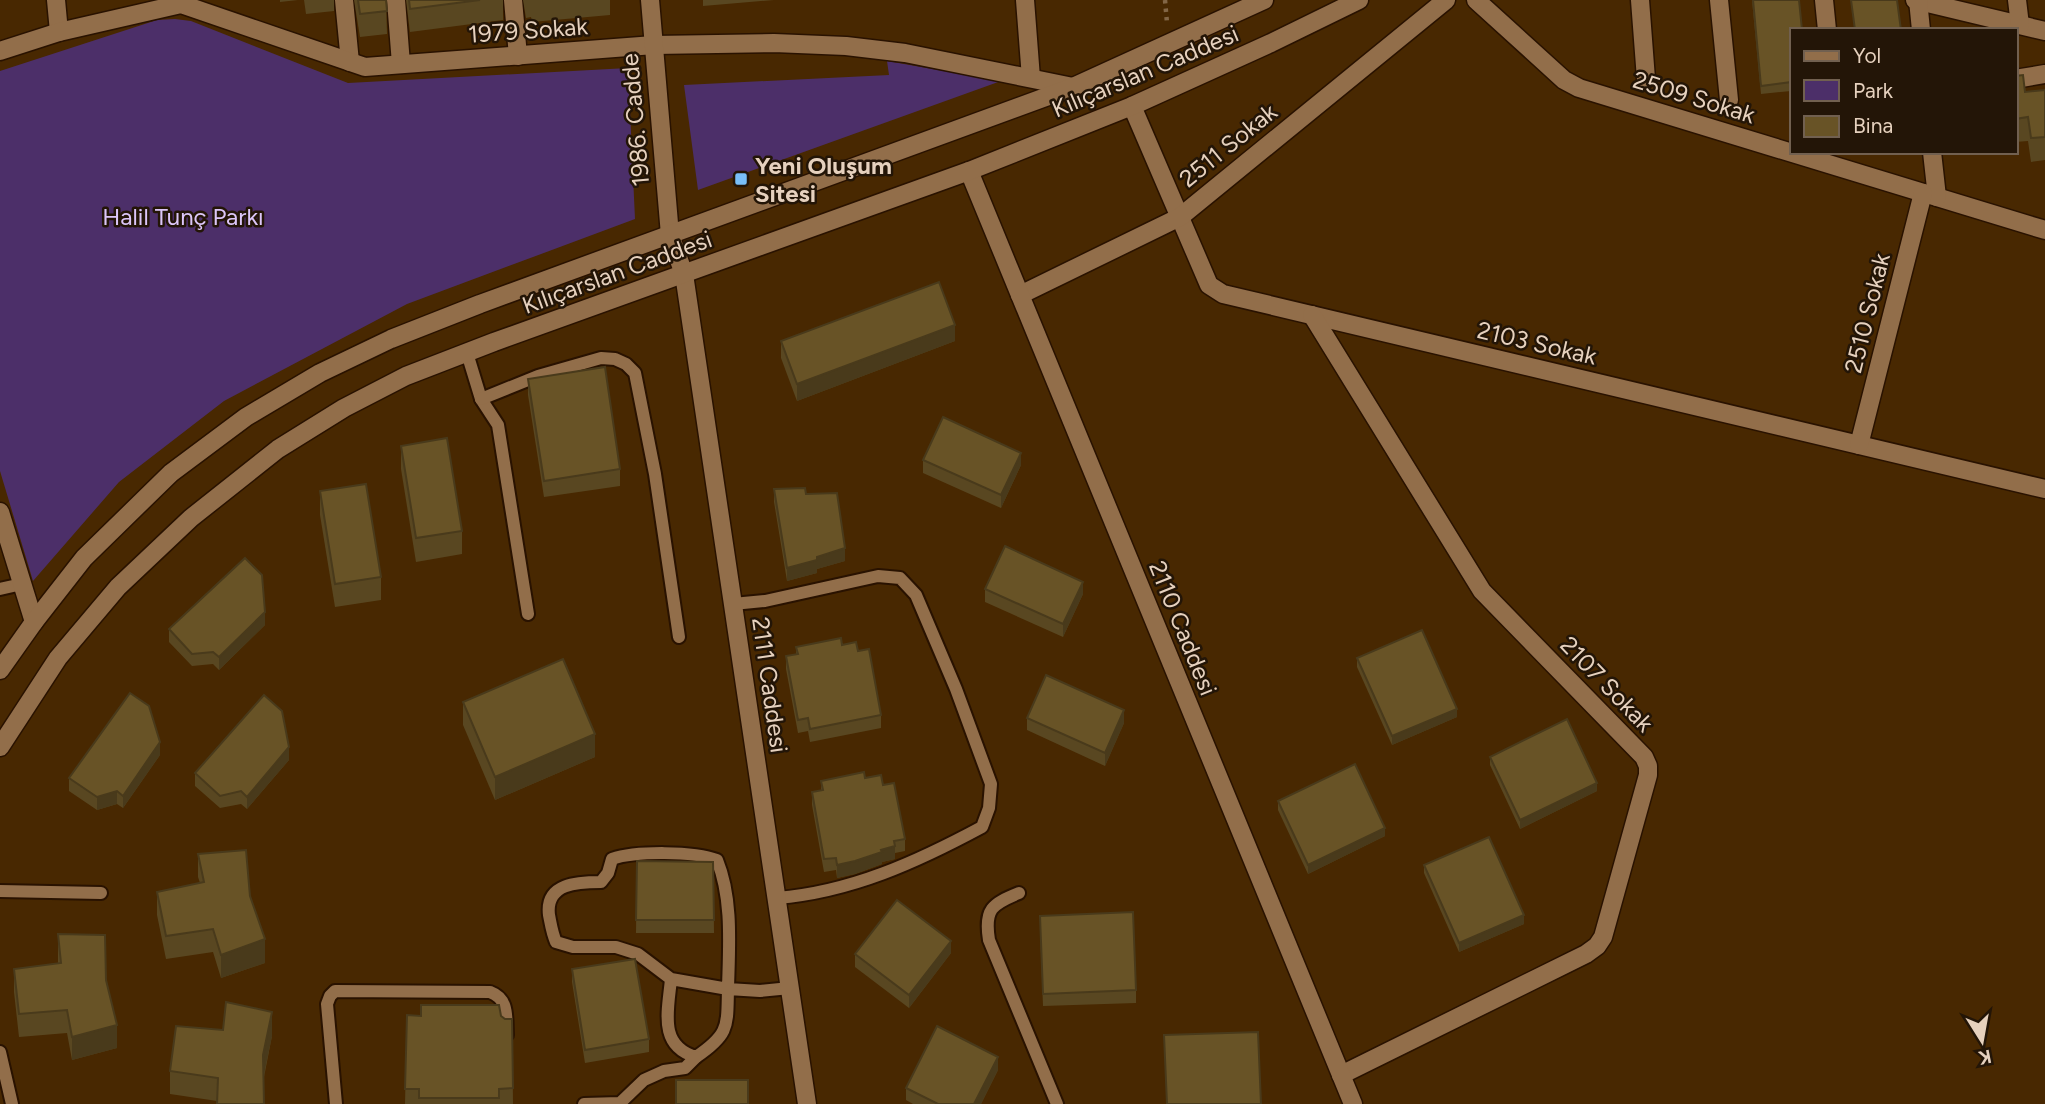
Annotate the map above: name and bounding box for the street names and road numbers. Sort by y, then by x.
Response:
street label: 1979 Sokak [467,11,589,49]
street label: Kılıçarslan Caddesi [1047,19,1243,123]
street label: 1986. Cadde [615,52,655,188]
street label: 2509 Sokak [1629,65,1759,129]
street label: 2511 Sokak [1173,97,1283,193]
street label: Kılıçarslan Caddesi [518,224,716,320]
street label: 2510 Sokak [1838,250,1896,376]
street label: 2103 Sokak [1474,315,1600,371]
street label: 2110 Caddesi [1143,557,1223,699]
street label: 2111 Caddesi [746,615,794,755]
street label: 2107 Sokak [1554,630,1660,738]

